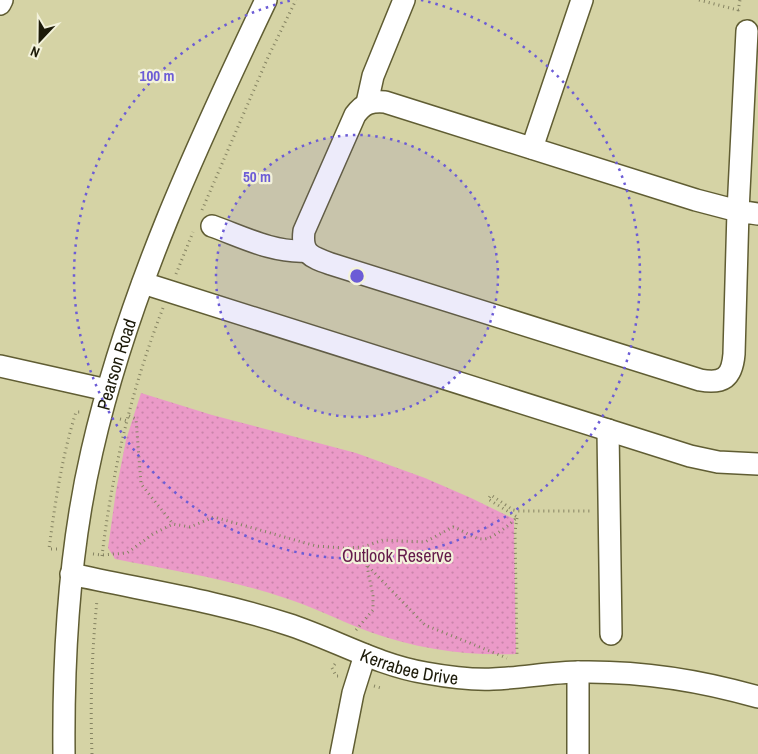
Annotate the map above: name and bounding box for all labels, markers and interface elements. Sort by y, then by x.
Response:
north arrow [15,15,65,65]
text: N [28,42,42,62]
text: 100 m [140,65,174,86]
text: 50 m [243,166,271,187]
centre of rings [348,267,366,285]
street label: Pearson Road [90,315,142,413]
park label: Outlook Reserve [342,543,452,568]
street label: Kerrabee Drive [357,642,460,690]

